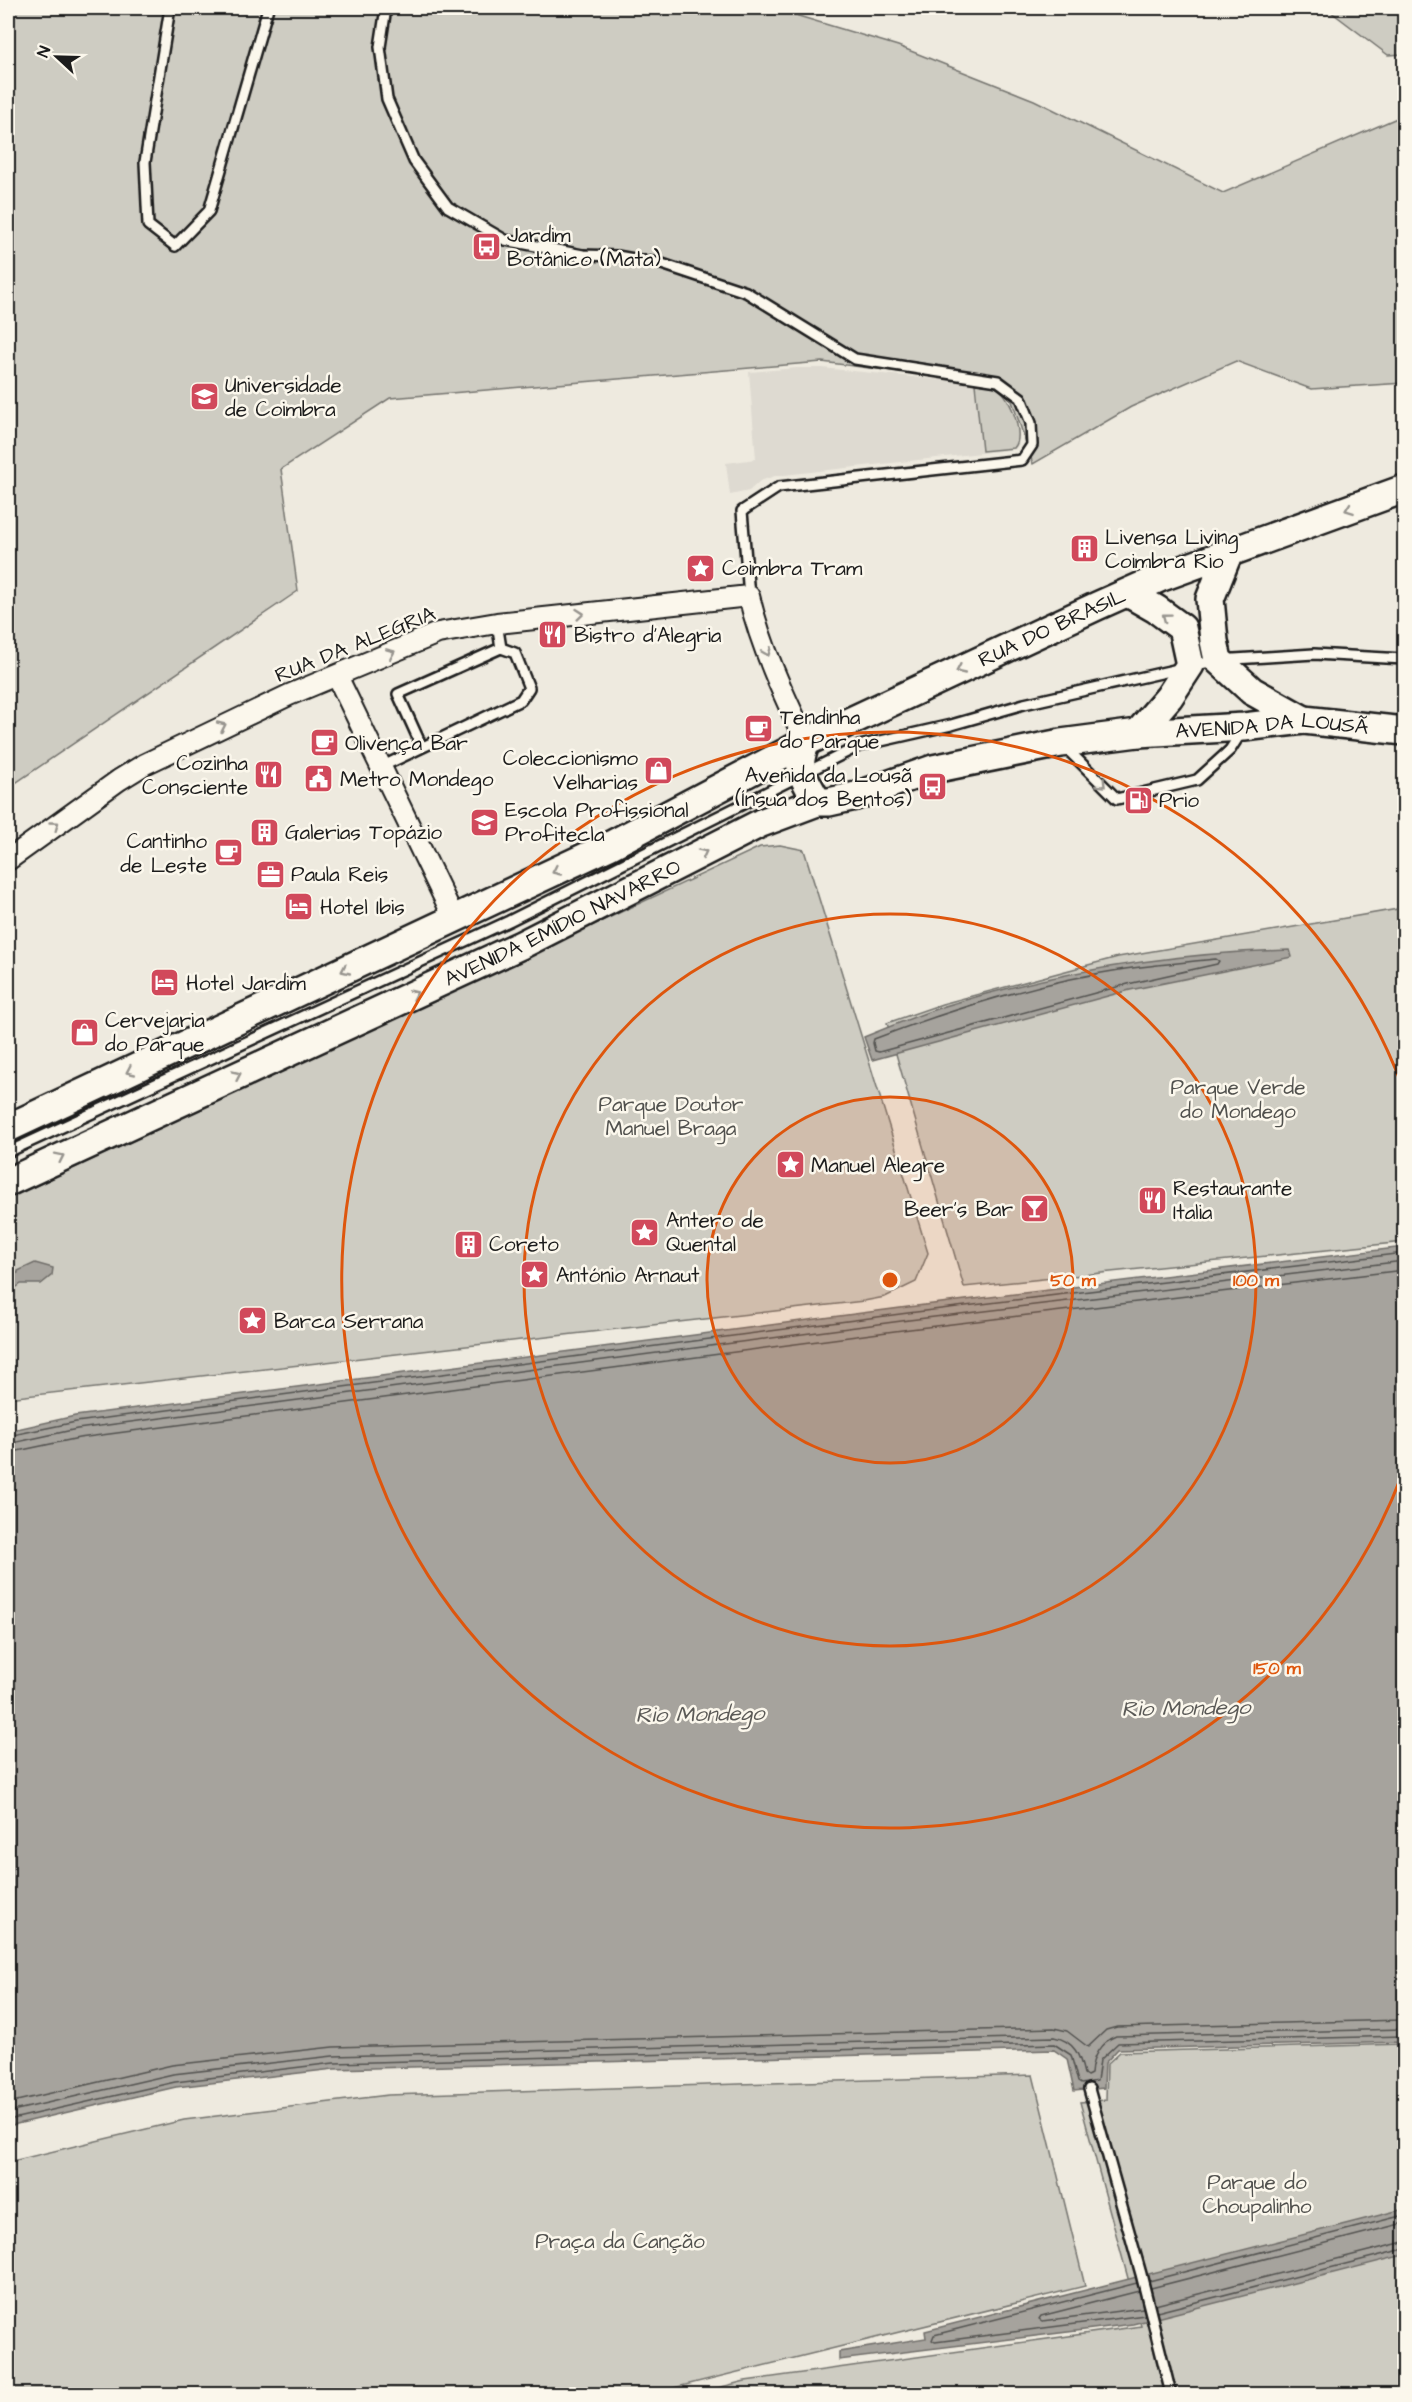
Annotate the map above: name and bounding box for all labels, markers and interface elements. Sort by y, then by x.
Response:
north arrow [27,27,87,87]
text: N [32,43,56,61]
place label: Jardim Botânico (Mata) [507,221,661,274]
bus stop icon: Jardim Botânico (Mata) [470,231,502,263]
place label: Universidade de Coimbra [225,371,342,424]
school or university icon: Universidade de Coimbra [188,381,220,413]
one-way arrow [1344,501,1355,514]
place label: Livensa Living Coimbra Rio [1105,523,1238,576]
building icon: Livensa Living Coimbra Rio [1068,533,1100,565]
place icon: Coimbra Tram [685,552,717,584]
place label: Coimbra Tram [722,554,863,583]
street label: RUA DO BRASIL [974,581,1131,674]
street label: RUA DA ALEGRIA [271,599,440,690]
one-way arrow [576,608,585,621]
one-way arrow [1162,613,1173,624]
restaurant icon: Bistro d'Alegria [537,619,569,651]
place label: Bistro d'Alegria [574,621,722,652]
one-way arrow [760,645,772,656]
one-way arrow [385,648,396,660]
one-way arrow [956,663,967,675]
place label: Tendinha do Parque [780,703,879,756]
street label: AVENIDA DA LOUSÃ [1175,706,1370,746]
cafe icon: Tendinha do Parque [743,713,775,745]
one-way arrow [216,721,227,733]
cafe icon: Olivença Bar [308,727,340,759]
place label: Olivença Bar [345,729,468,758]
place label: Coleccionismo Velharias [503,744,638,797]
place label: Cozinha Consciente [142,749,248,802]
shop icon: Coleccionismo Velharias [643,754,675,786]
restaurant icon: Cozinha Consciente [253,759,285,791]
place label: Avenida da Lousã (Ínsua dos Bentos) [735,761,912,814]
public building icon: Metro Mondego [303,763,335,795]
place label: Metro Mondego [340,765,494,796]
bus stop icon: Avenida da Lousã (Ínsua dos Bentos) [917,771,949,803]
one-way arrow [1096,777,1106,788]
fuel station icon: Prio [1122,784,1154,816]
place label: Prio [1159,786,1199,815]
place label: Escola Profissional Profitecla [505,796,688,849]
school or university icon: Escola Profissional Profitecla [468,806,500,838]
building icon: Galerias Topázio [248,816,280,848]
place label: Galerias Topázio [285,818,442,848]
one-way arrow [48,822,59,833]
place label: Cantinho de Leste [120,827,207,880]
cafe icon: Cantinho de Leste [212,837,244,869]
one-way arrow [696,849,707,860]
street label: AVENIDA EMÍDIO NAVARRO [439,852,686,994]
office icon: Paula Reis [254,858,286,890]
place label: Paula Reis [291,860,388,889]
one-way arrow [551,863,562,875]
hotel icon: Hotel Ibis [283,891,315,923]
place label: Hotel Ibis [320,893,405,922]
one-way arrow [340,962,351,974]
hotel icon: Hotel Jardim [149,967,181,999]
place label: Hotel Jardim [186,969,306,998]
one-way arrow [408,989,419,1001]
place label: Cervejaria do Parque [105,1006,205,1059]
shop icon: Cervejaria do Parque [68,1016,100,1048]
one-way arrow [125,1063,136,1075]
one-way arrow [231,1070,242,1082]
park label: Parque Verde do Mondego [1170,1073,1306,1128]
park label: Parque Doutor Manuel Braga [599,1090,744,1145]
place icon: Manuel Alegre [774,1149,806,1181]
place label: Manuel Alegre [811,1151,945,1182]
one-way arrow [54,1153,65,1165]
place label: Restaurante Italia [1173,1174,1292,1227]
restaurant icon: Restaurante Italia [1136,1184,1168,1216]
bar icon: Beer's Bar [1018,1193,1050,1225]
place label: Beer's Bar [904,1195,1013,1224]
place label: Antero de Quental [666,1206,764,1259]
place icon: Antero de Quental [629,1216,661,1248]
building icon: Coreto [452,1228,484,1260]
place label: Coreto [489,1230,559,1259]
place icon: António Arnaut [519,1259,551,1291]
place label: António Arnaut [556,1261,700,1290]
text: 50 m [1050,1268,1097,1293]
text: 100 m [1233,1268,1280,1293]
centre of rings [880,1270,900,1290]
place icon: Barca Serrana [237,1305,269,1337]
place label: Barca Serrana [274,1307,424,1336]
text: 150 m [1253,1656,1302,1681]
water label: Rio Mondego [1121,1692,1252,1726]
water label: Rio Mondego [635,1698,766,1732]
park label: Parque do Choupalinho [1202,2168,1312,2222]
park label: Praça da Canção [535,2227,705,2256]

